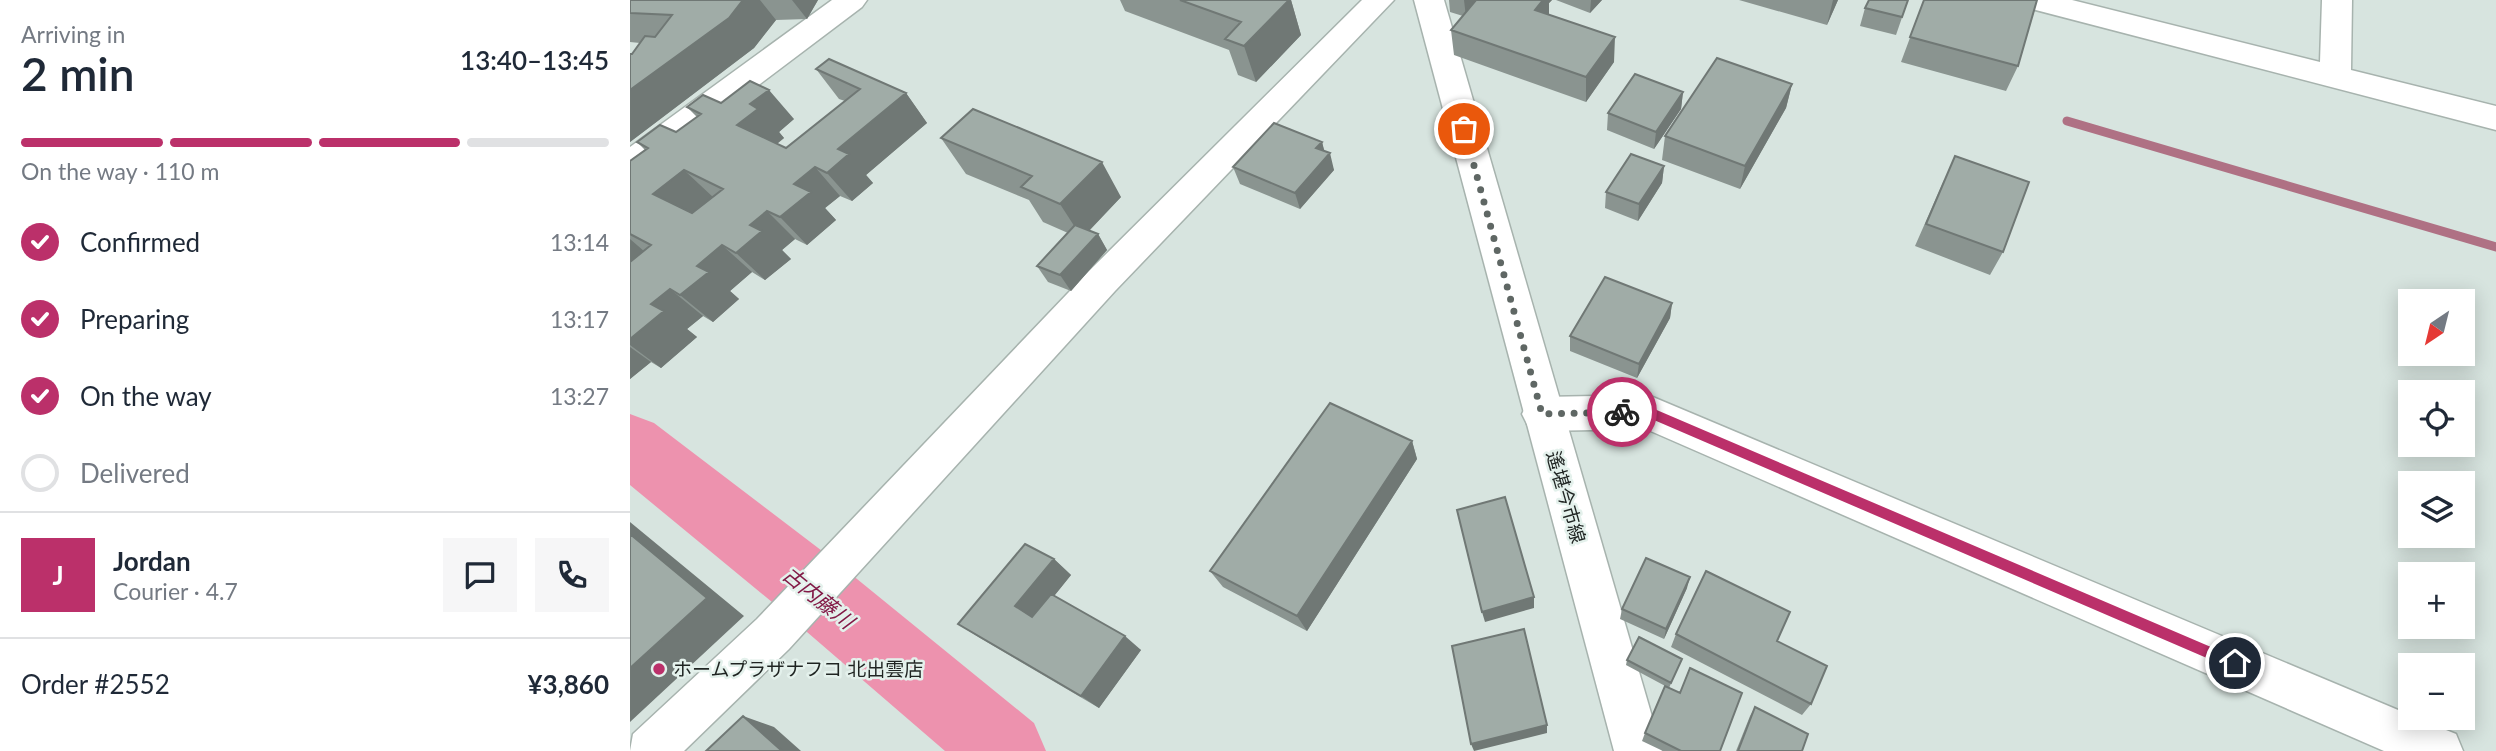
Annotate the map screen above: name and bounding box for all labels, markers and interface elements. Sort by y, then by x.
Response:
text: Arriving in [21,20,125,48]
text: 13:40–13:45 [460,44,609,76]
text: 2 min [21,46,135,101]
pin [1434,99,1494,159]
icon: bag [1445,110,1483,148]
text: On the way · 110 m [21,157,220,185]
icon: check [21,223,59,261]
text: Confirmed [80,226,200,258]
text: 13:14 [550,228,609,256]
north arrow [2398,289,2474,366]
map controls [2398,289,2475,730]
icon: check [21,300,59,338]
text: Preparing [80,303,189,335]
text: 13:17 [550,305,609,333]
icon: check [21,377,59,415]
courier [1587,377,1657,447]
text: On the way [80,380,212,412]
button: locate [2398,380,2475,457]
text: 13:27 [550,382,609,410]
icon: bike [1603,393,1641,431]
street label: 遙堪今市線 [1542,448,1591,546]
text: Delivered [80,457,190,489]
button: layers [2398,471,2475,548]
button: chat [443,538,517,612]
button: phone [535,538,609,612]
text: Jordan [113,545,191,577]
text: J [52,559,64,591]
water label: 古内藤川 [778,561,861,634]
button: + [2398,562,2475,639]
text: Courier · 4.7 [113,577,238,605]
pin [2205,633,2265,693]
icon: home [2216,644,2254,682]
button: − [2398,653,2475,730]
place label: ホームプラザナフコ 北出雲店 [673,657,923,680]
marker: ホームプラザナフコ 北出雲店 [651,661,667,677]
text: Order #2552 [21,668,170,700]
text: ¥3,860 [528,668,609,700]

